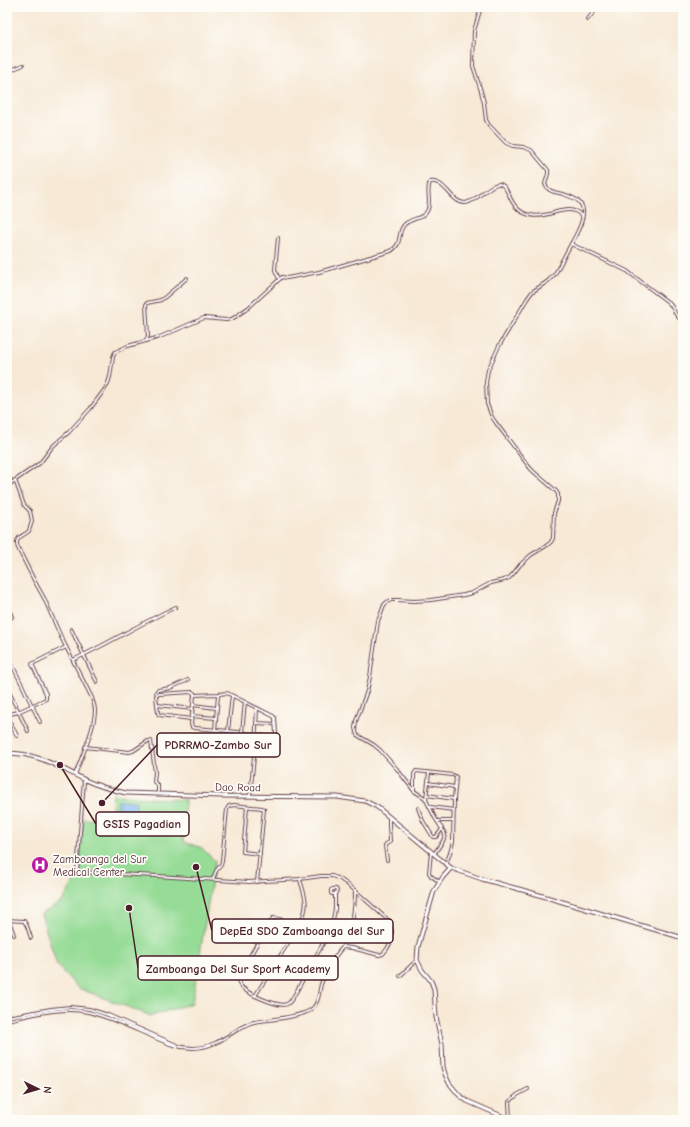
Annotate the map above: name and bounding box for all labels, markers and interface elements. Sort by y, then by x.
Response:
callout: PDRRMO-Zambo Sur [157,733,280,757]
text: PDRRMO-Zambo Sur [164,738,272,752]
street label: Dao Road [215,781,261,794]
callout: GSIS Pagadian [96,812,189,836]
text: GSIS Pagadian [103,817,181,831]
place label: Zamboanga del Sur Medical Center [53,853,147,879]
hospital icon: Zamboanga del Sur Medical Center [30,855,50,875]
callout: DepEd SDO Zamboanga del Sur [212,919,393,943]
text: DepEd SDO Zamboanga del Sur [220,924,385,938]
callout: Zamboanga Del Sur Sport Academy [138,956,338,980]
text: Zamboanga Del Sur Sport Academy [146,962,331,976]
north arrow [18,1069,58,1109]
text: N [41,1086,54,1094]

